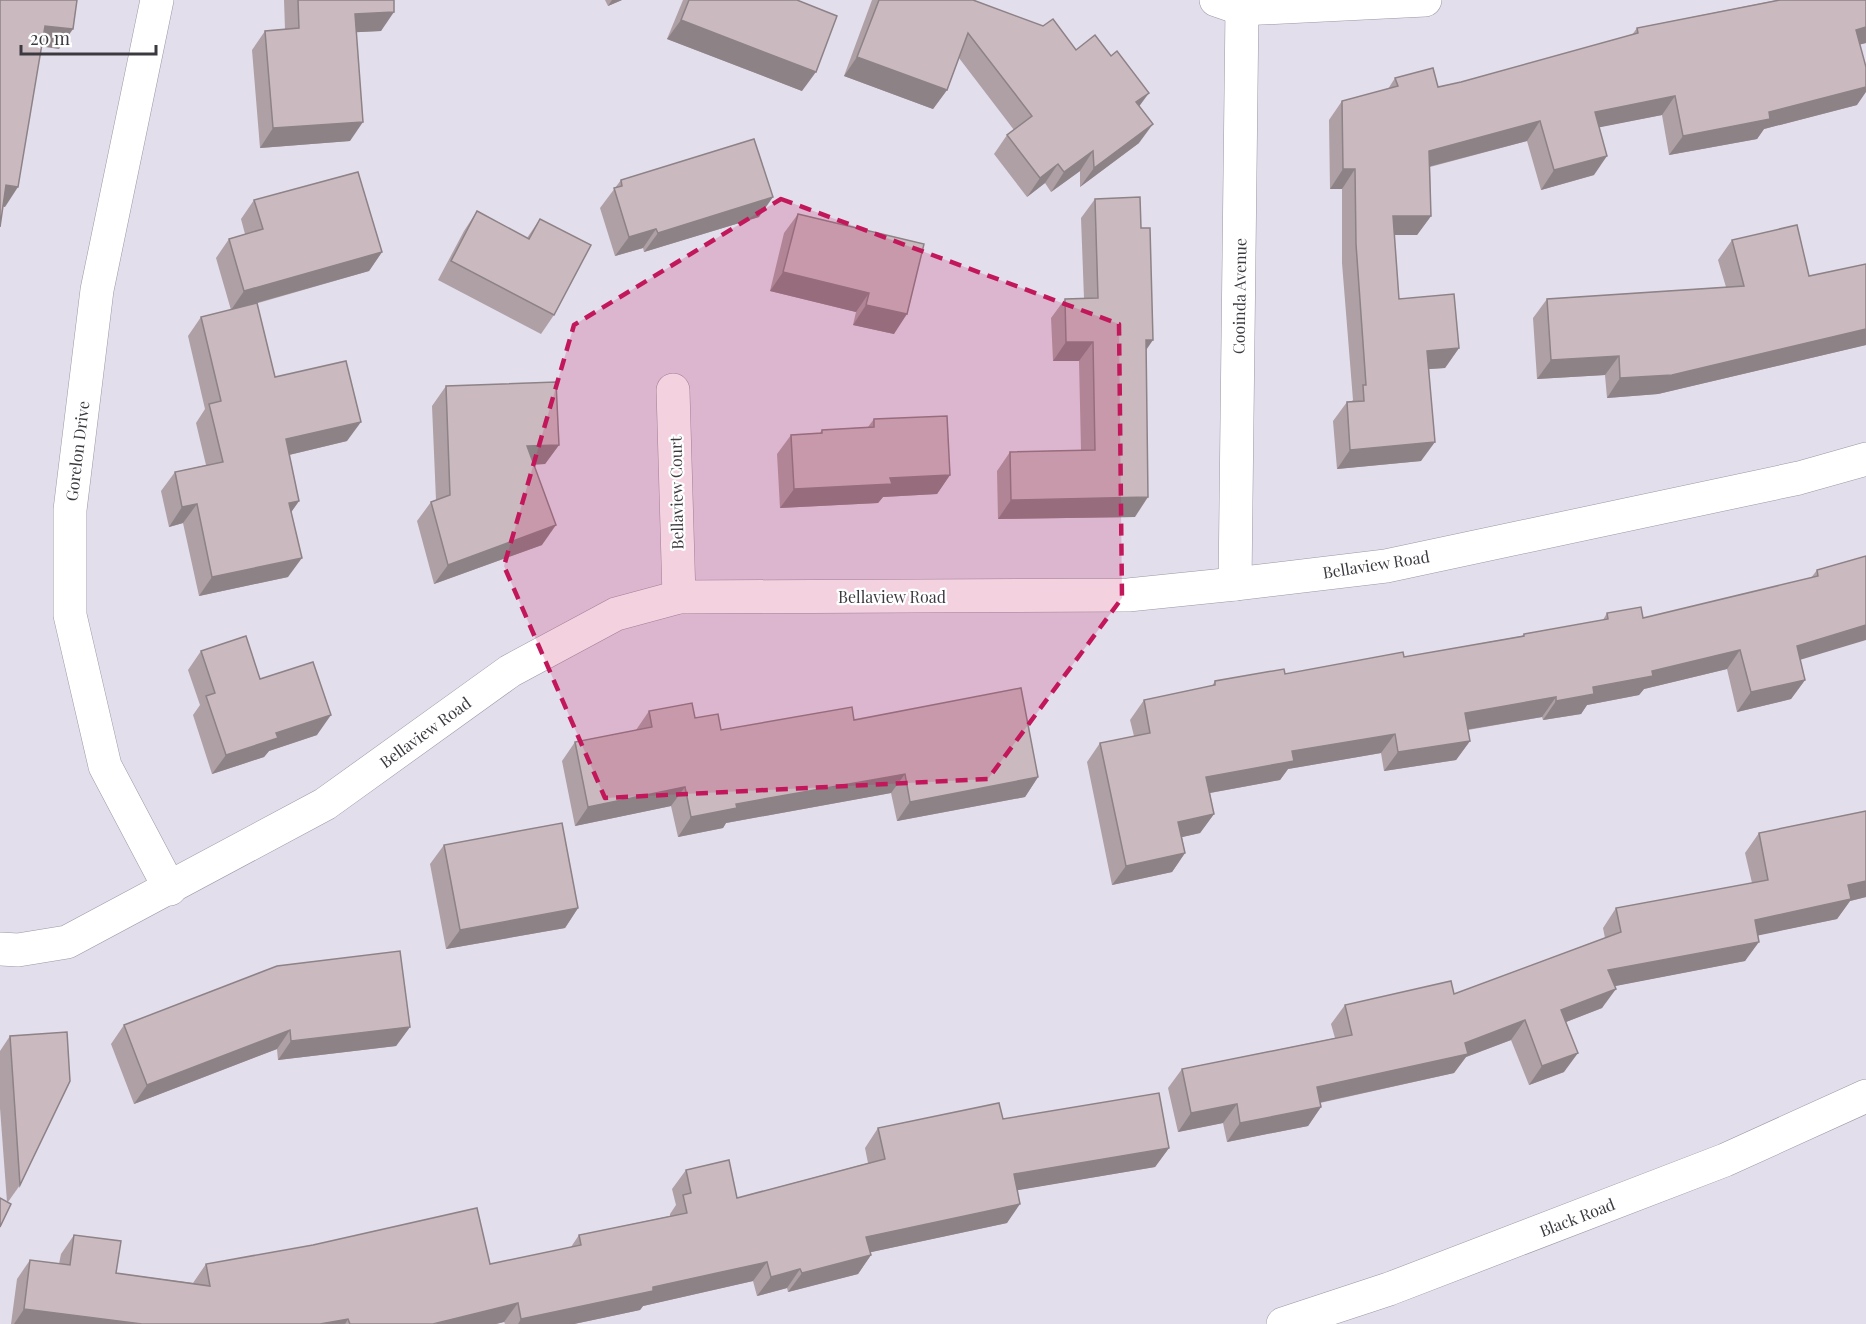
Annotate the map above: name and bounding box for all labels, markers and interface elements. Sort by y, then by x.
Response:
scale bar [21,18,156,56]
text: 20 m [30,26,70,50]
street label: Cooinda Avenue [1227,238,1251,354]
street label: Gorelon Drive [60,400,94,502]
street label: Bellaview Court [665,436,687,550]
street label: Bellaview Road [1321,545,1431,583]
street label: Bellaview Road [838,586,946,607]
street label: Bellaview Road [375,692,475,772]
street label: Black Road [1536,1193,1618,1241]

